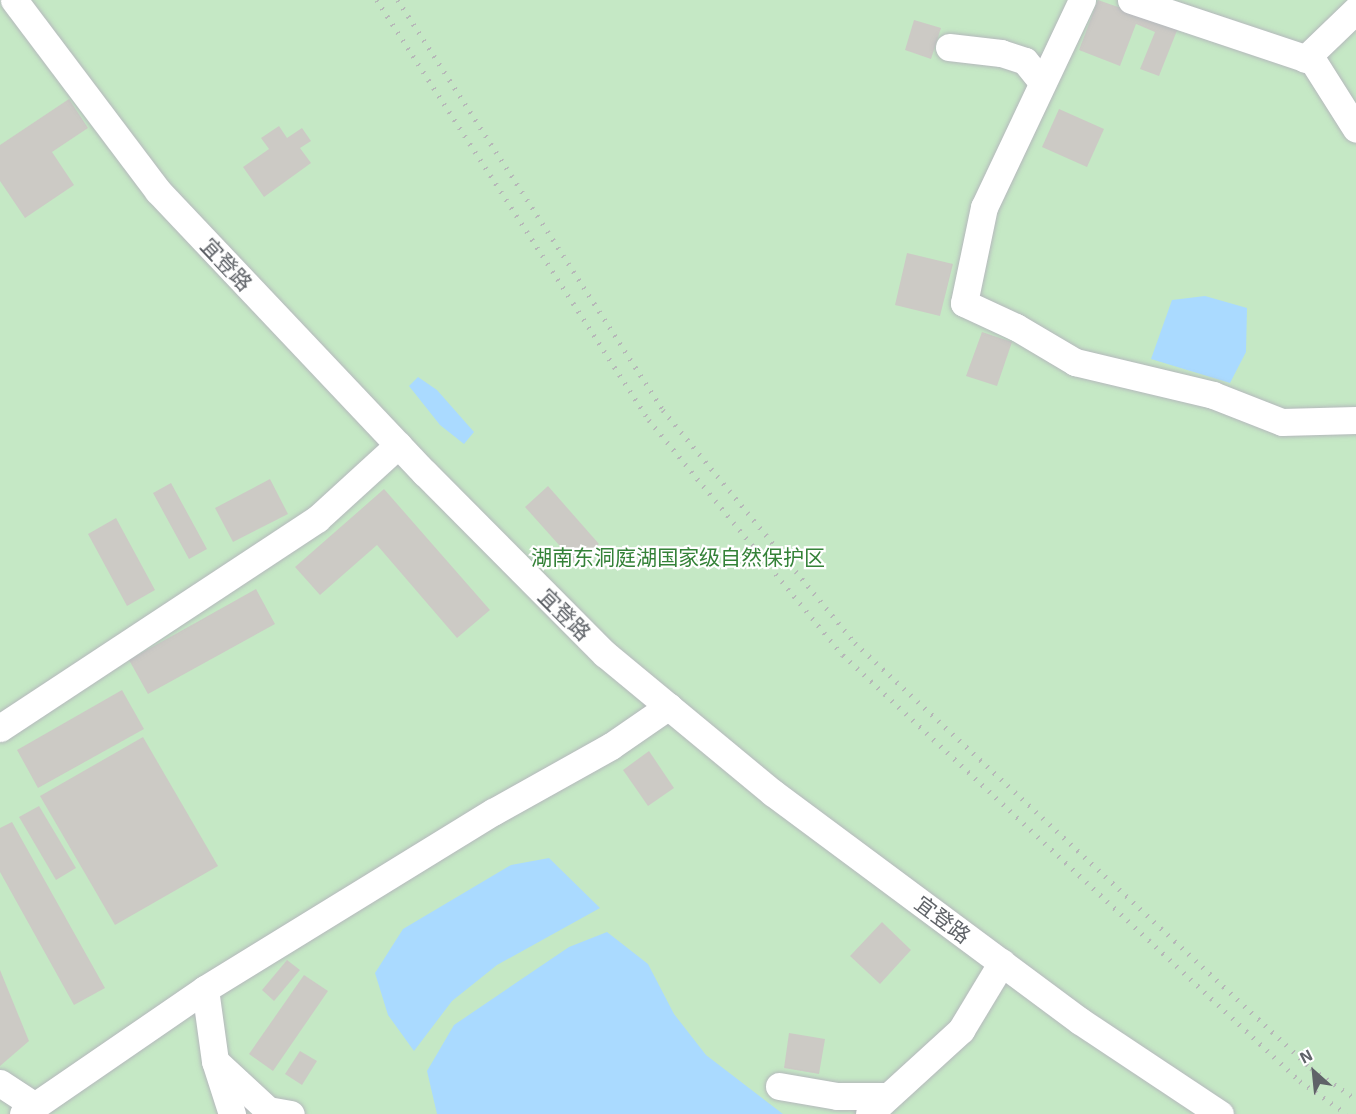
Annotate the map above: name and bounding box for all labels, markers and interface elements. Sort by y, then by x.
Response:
street label: 宜登路 [196,232,258,296]
park label: 湖南东洞庭湖国家级自然保护区 [531,544,825,570]
street label: 宜登路 [534,583,596,645]
street label: 宜登路 [910,890,976,948]
north arrow [1284,1042,1344,1102]
text: N [1296,1044,1315,1067]

